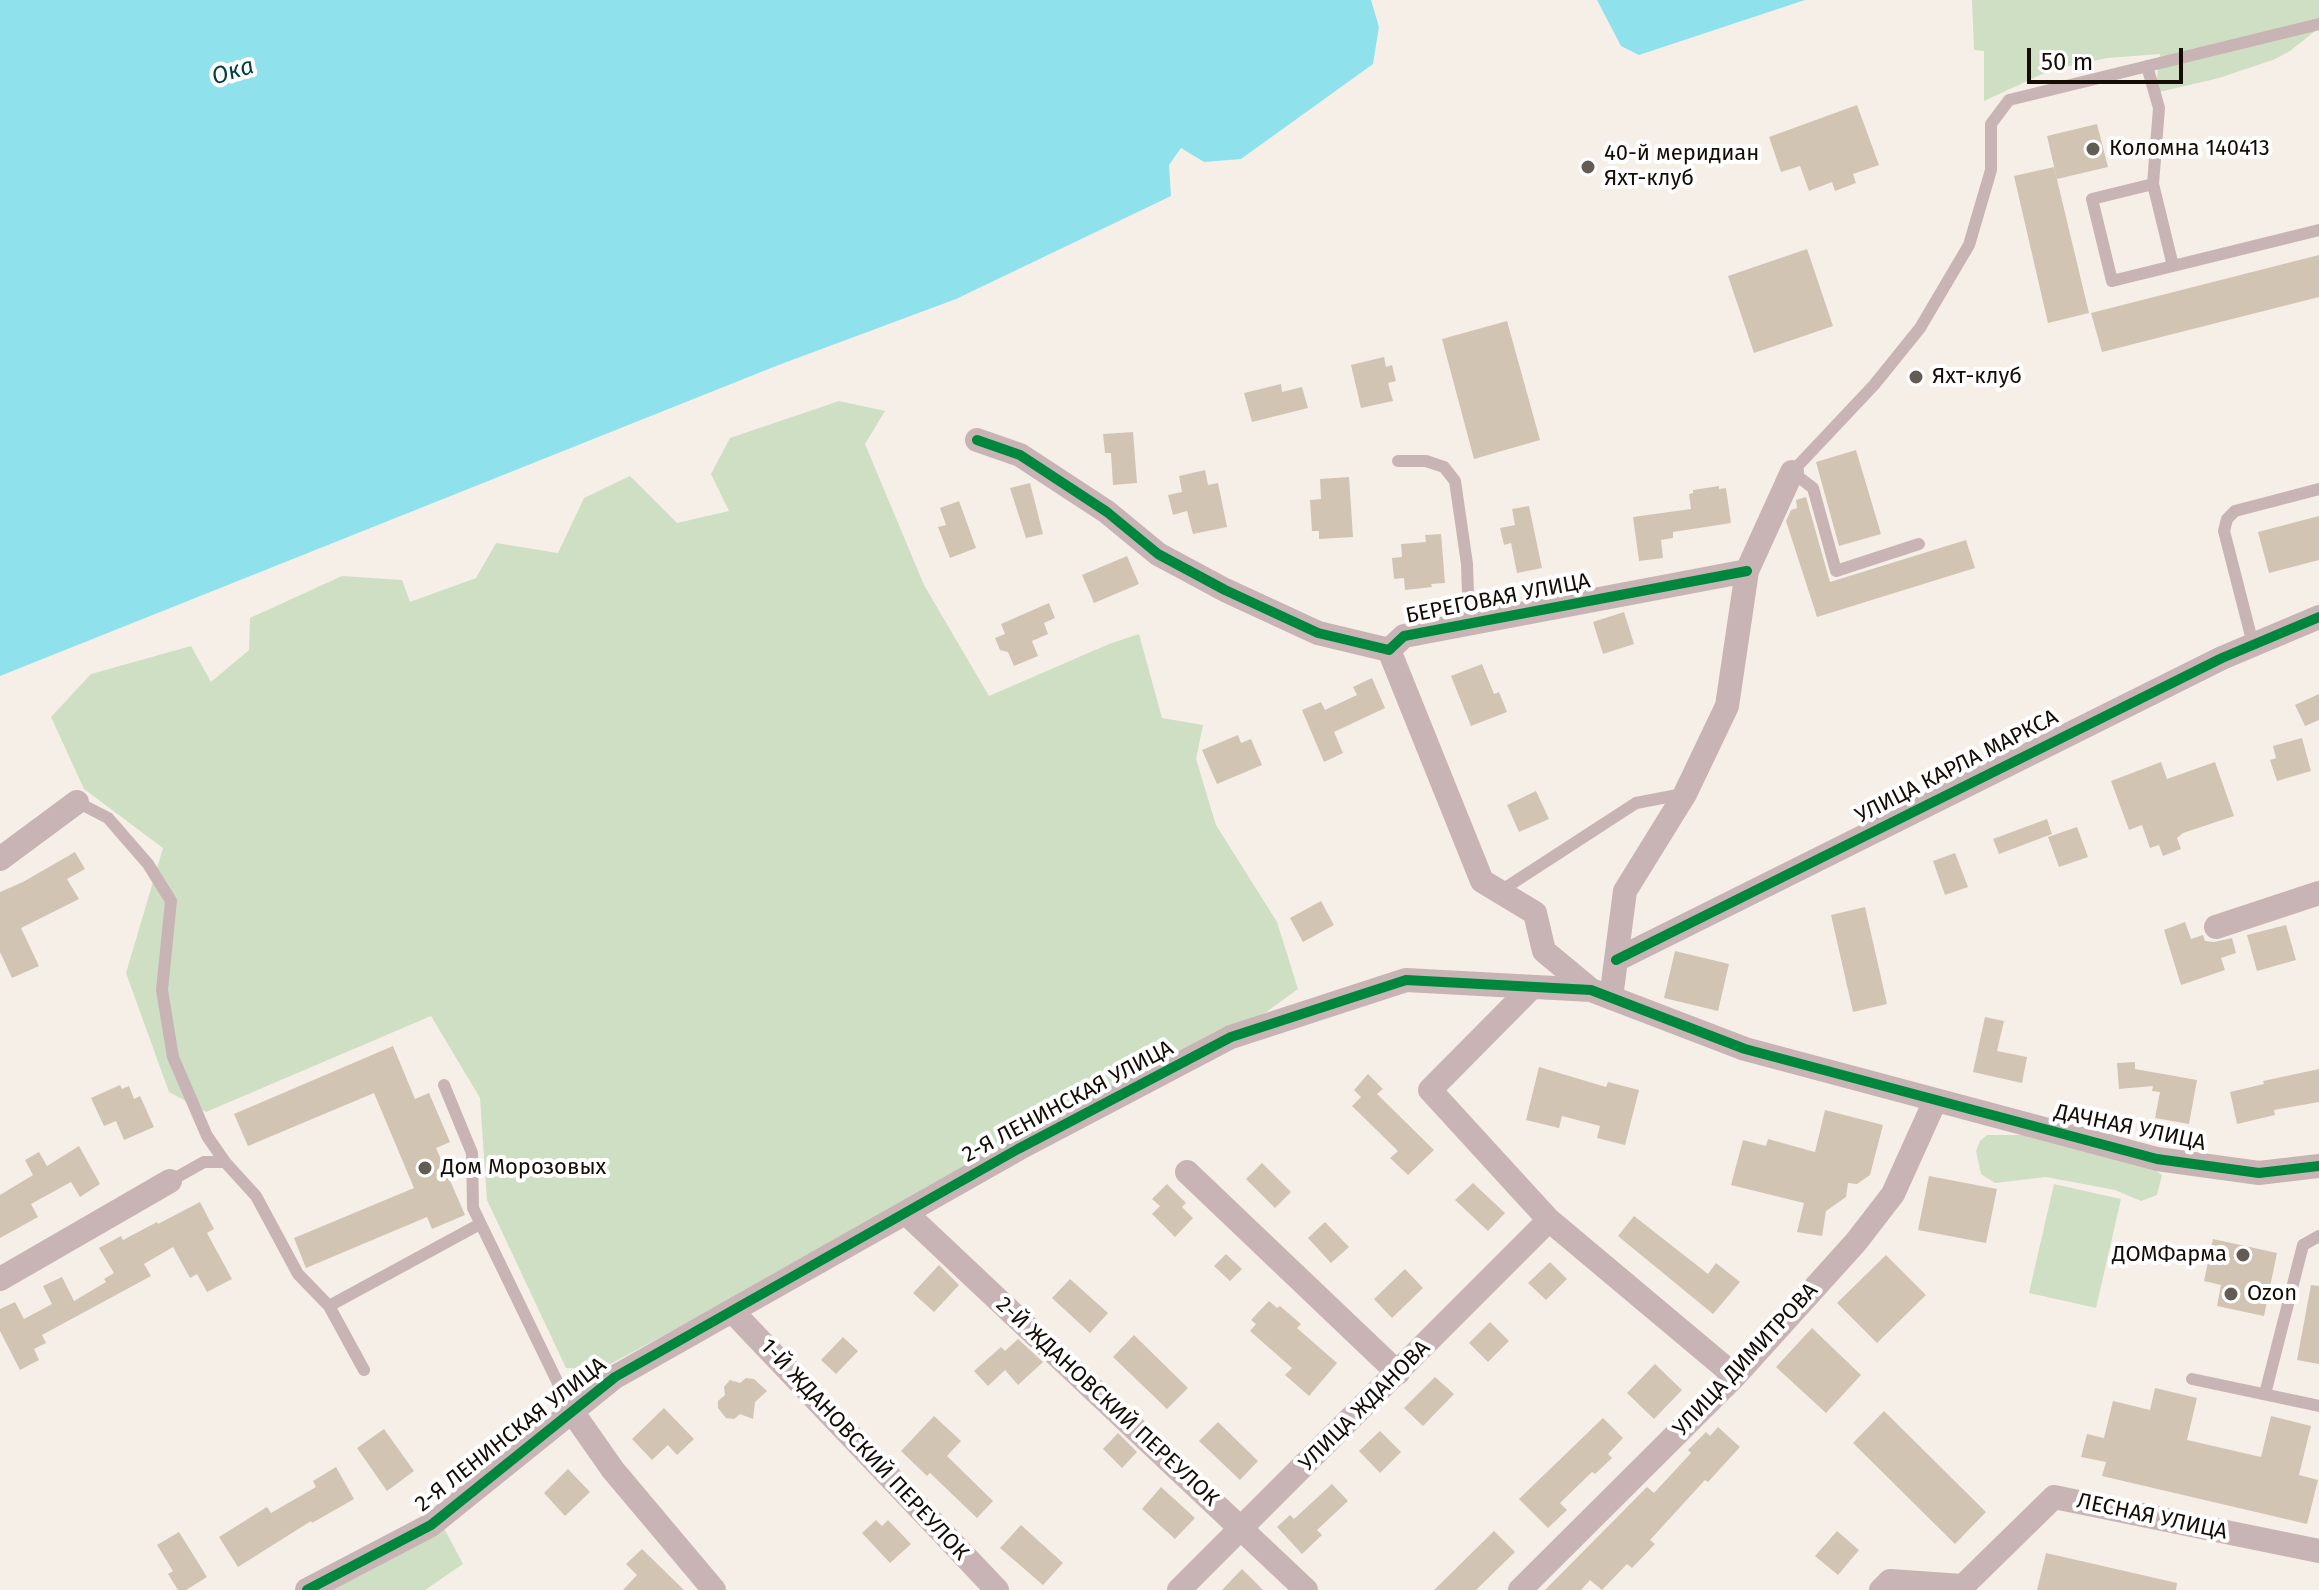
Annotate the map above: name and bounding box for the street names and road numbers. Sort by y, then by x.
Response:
street label: БЕРЕГОВАЯ УЛИЦА [1404,568,1592,630]
street label: УЛИЦА КАРЛА МАРКСА [1851,704,2063,830]
street label: 2-Я ЛЕНИНСКАЯ УЛИЦА [958,1035,1178,1169]
street label: ДАЧНАЯ УЛИЦА [2052,1099,2208,1157]
street label: УЛИЦА ДИМИТРОВА [1668,1278,1824,1442]
street label: 2-Й ЖДАНОВСКИЙ ПЕРЕУЛОК [990,1292,1224,1512]
street label: 1-Й ЖДАНОВСКИЙ ПЕРЕУЛОК [754,1334,974,1566]
street label: УЛИЦА ЖДАНОВА [1294,1335,1436,1477]
street label: 2-Я ЛЕНИНСКАЯ УЛИЦА [410,1352,612,1518]
street label: ЛЕСНАЯ УЛИЦА [2074,1488,2230,1546]

